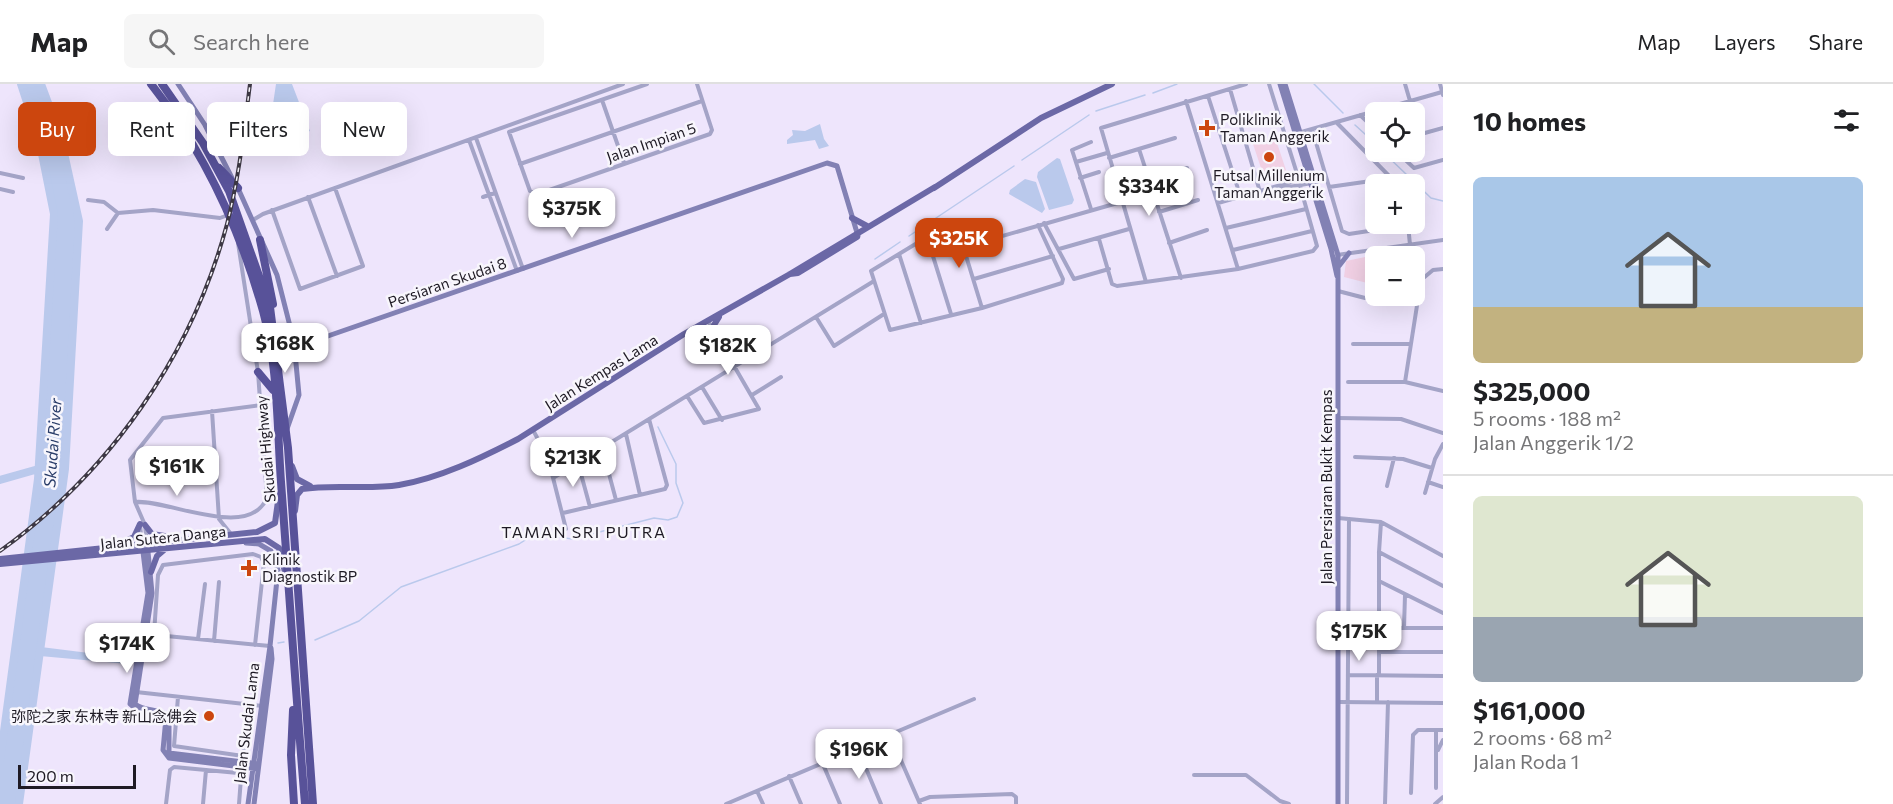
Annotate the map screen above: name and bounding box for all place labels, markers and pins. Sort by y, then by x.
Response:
place label: Poliklinik Taman Anggerik [1220,110,1330,145]
marker: Poliklinik Taman Anggerik [1198,119,1216,137]
marker: Futsal Millenium Taman Anggerik [1262,150,1276,164]
pin: $334K [1107,166,1191,217]
place label: Futsal Millenium Taman Anggerik [1213,166,1325,201]
pin: $375K [530,188,614,239]
pin: $325K [917,218,1001,269]
pin: $168K [243,323,327,374]
pin: $182K [686,325,770,376]
pin: $213K [531,437,615,488]
pin: $161K [135,446,219,497]
place label: Klinik Diagnostik BP [262,550,357,585]
marker: Klinik Diagnostik BP [240,559,258,577]
pin: $175K [1317,611,1401,662]
pin: $174K [85,623,169,674]
place label: 弥陀之家 东林寺 新山念佛会 [11,707,197,725]
marker: 弥陀之家 东林寺 新山念佛会 [202,709,216,723]
pin: $196K [817,729,901,780]

